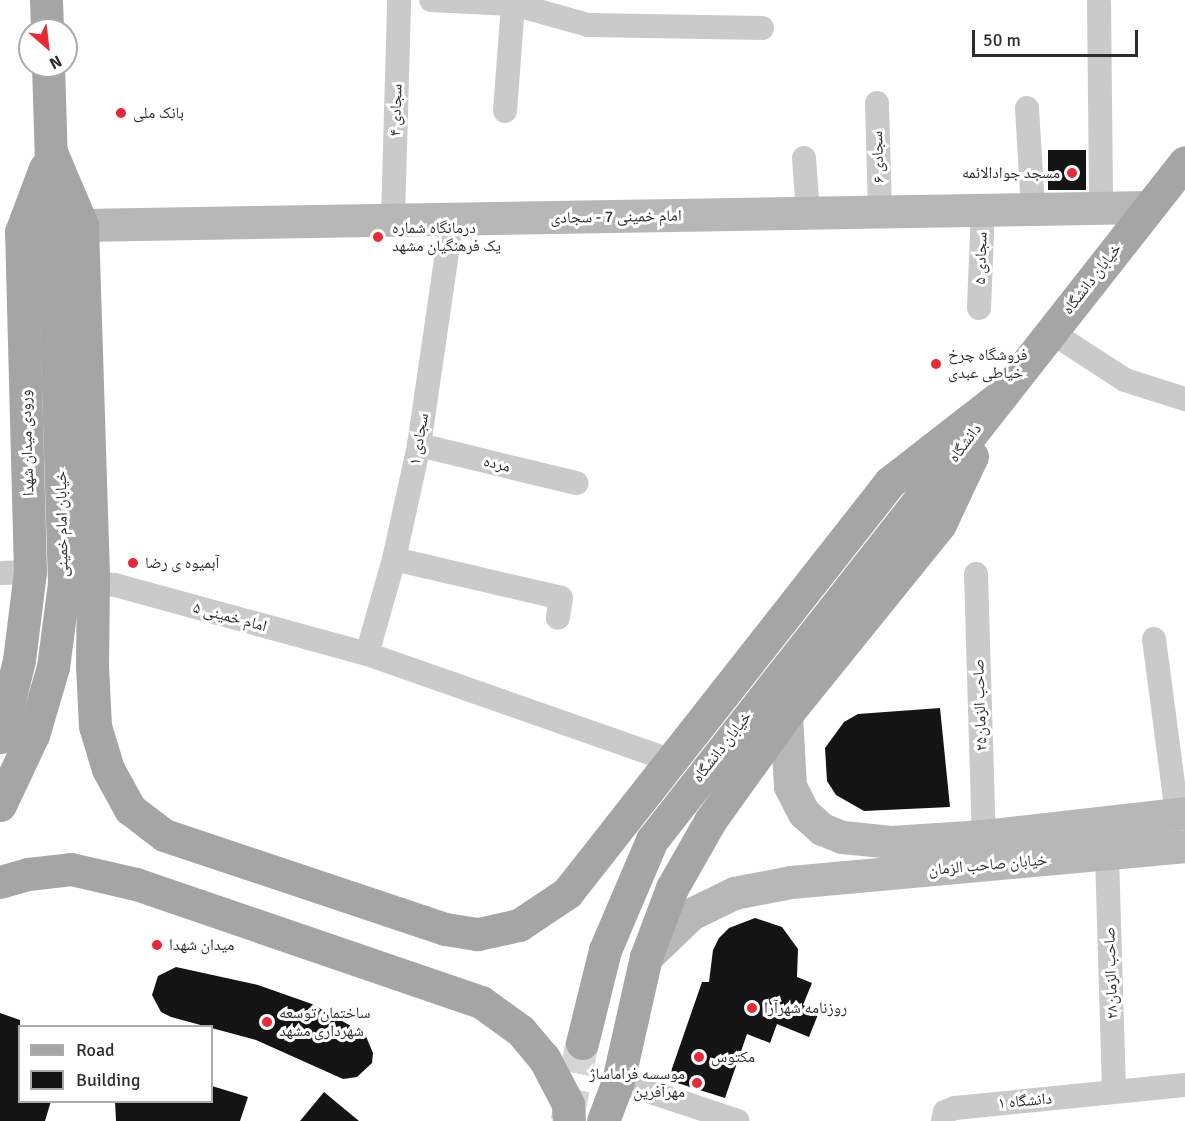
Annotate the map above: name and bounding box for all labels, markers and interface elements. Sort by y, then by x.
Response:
north arrow [18,18,78,78]
scale bar [975,18,1142,56]
text: 50 m [983,29,1021,51]
text: N [46,51,65,74]
street label: سجادی ۴ [385,83,407,137]
place label: بانک ملی [133,103,184,123]
marker: بانک ملی [114,106,128,120]
street label: سجادی ۶ [867,130,889,184]
place label: مسجد جوادالائمه [962,163,1060,183]
marker: مسجد جوادالائمه [1065,166,1079,180]
street label: امام خمینی 7 - سجادی [550,206,682,228]
place label: درمانگاه شماره یک فرهنگیان مشهد [392,218,501,256]
marker: درمانگاه شماره یک فرهنگیان مشهد [369,228,387,246]
street label: سجادی ۵ [970,231,992,285]
street label: خیابان دانشگاه [1058,240,1126,318]
place label: فروشگاه چرخ خیاطی عبدی [948,345,1027,383]
marker: فروشگاه چرخ خیاطی عبدی [929,357,943,371]
street label: ورودی میدان شهدا [16,389,38,497]
street label: سجادی ۱ [405,412,433,466]
street label: دانشگاه [944,420,986,466]
street label: مرده [482,451,512,477]
street label: خیابان امام خمینی [51,471,73,577]
place label: آبمیوه ی رضا [145,553,219,573]
marker: آبمیوه ی رضا [126,556,140,570]
street label: امام خمینی ۵ [191,598,269,636]
street label: صاحب الزمان۲۵ [969,659,991,751]
street label: خیابان دانشگاه [688,708,756,786]
street label: خیابان صاحب الزمان [928,850,1048,880]
street label: صاحب الزمان۲۸ [1100,927,1122,1019]
place label: میدان شهدا [169,935,234,955]
marker: میدان شهدا [150,938,164,952]
place label: روزنامه شهرآرا [764,998,847,1018]
marker: روزنامه شهرآرا [745,1001,759,1015]
place label: ساختمان توسعه شهرداری مشهد [279,1003,370,1041]
marker: ساختمان توسعه شهرداری مشهد [260,1015,274,1029]
legend [18,1025,213,1103]
text: Road [76,1039,115,1061]
place label: مکتوس [711,1047,755,1067]
marker: مکتوس [692,1050,706,1064]
place label: موسسه فراماساژ مهرآفرین [589,1064,685,1102]
text: Building [76,1069,140,1091]
marker: موسسه فراماساژ مهرآفرین [690,1076,704,1090]
street label: دانشگاه ۱ [997,1089,1053,1113]

